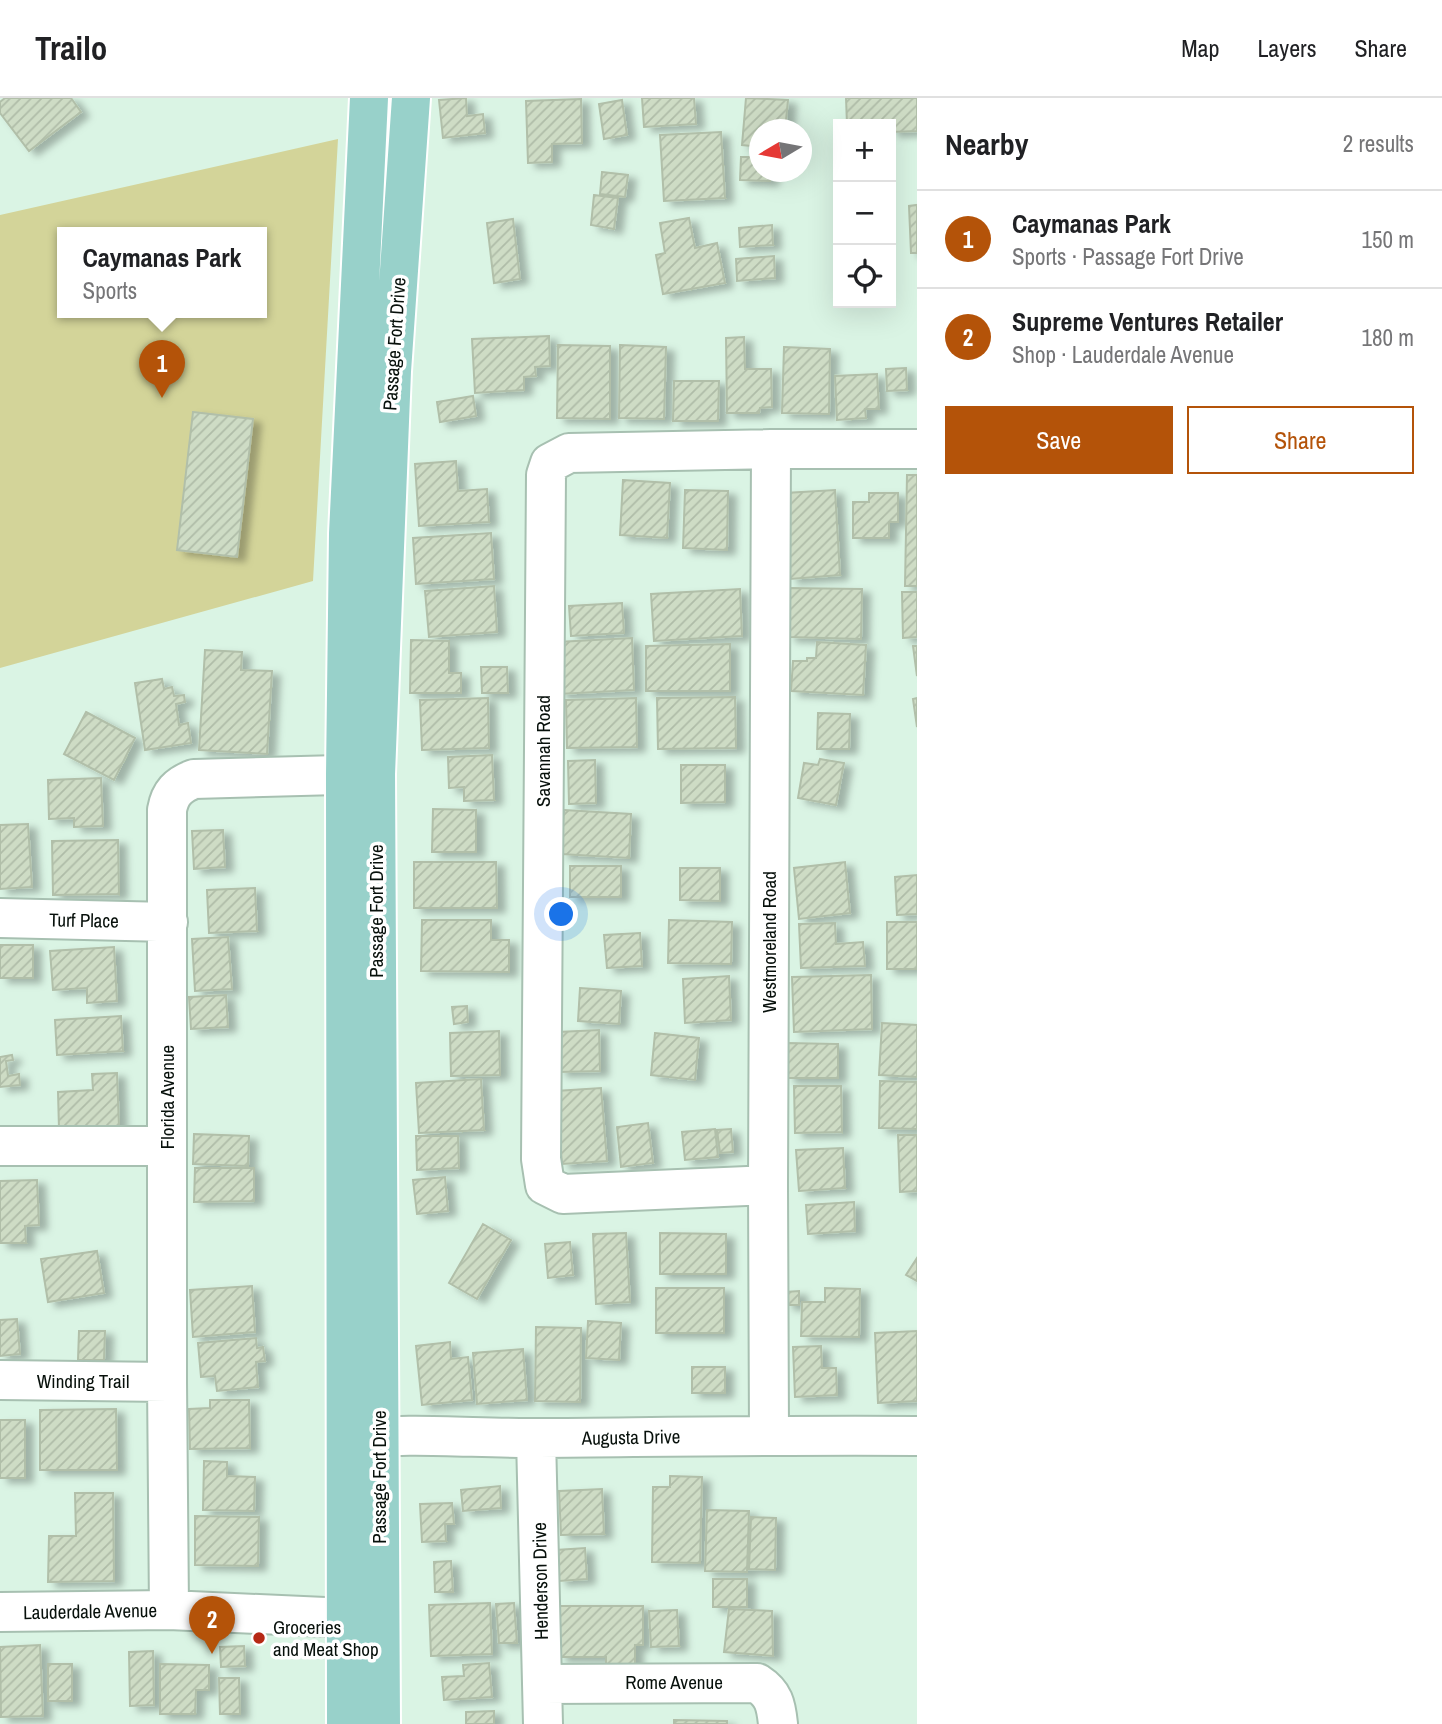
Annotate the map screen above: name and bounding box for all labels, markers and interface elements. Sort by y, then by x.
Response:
text: Trailo [35,26,107,70]
text: Map [1181,32,1219,64]
text: Layers [1257,32,1316,64]
text: Share [1354,32,1407,64]
north arrow [749,119,812,182]
map controls [833,119,896,308]
button: + [833,119,896,182]
text: Nearby [945,124,1028,164]
text: 2 results [1343,128,1414,159]
button: − [833,182,896,245]
text: Caymanas Park [1012,206,1171,241]
text: 1 [963,224,973,255]
text: 150 m [1362,224,1414,255]
popup [57,227,267,318]
text: Caymanas Park [83,240,241,275]
text: Sports · Passage Fort Drive [1012,241,1244,272]
button: locate [833,245,896,308]
text: Sports [83,275,137,306]
street label: Passage Fort Drive [376,277,412,411]
text: Supreme Ventures Retailer [1012,304,1283,339]
text: 2 [963,322,973,353]
text: 180 m [1362,322,1414,353]
text: Shop · Lauderdale Avenue [1012,339,1234,370]
pin: 1 [139,340,185,398]
button: Save [945,406,1173,474]
button: Share [1187,406,1414,474]
street label: Savannah Road [530,695,556,807]
street label: Passage Fort Drive [363,844,389,978]
street label: Westmoreland Road [756,871,782,1013]
your location [544,897,578,931]
street label: Turf Place [49,906,119,934]
street label: Florida Avenue [154,1045,180,1149]
street label: Winding Trail [37,1368,129,1394]
street label: Passage Fort Drive [366,1410,392,1544]
street label: Augusta Drive [580,1423,681,1451]
street label: Henderson Drive [526,1522,554,1640]
pin: 2 [189,1596,235,1654]
street label: Lauderdale Avenue [23,1597,157,1625]
place label: Groceries and Meat Shop [273,1614,379,1662]
marker: Groceries and Meat Shop [251,1630,267,1646]
street label: Rome Avenue [625,1669,723,1695]

